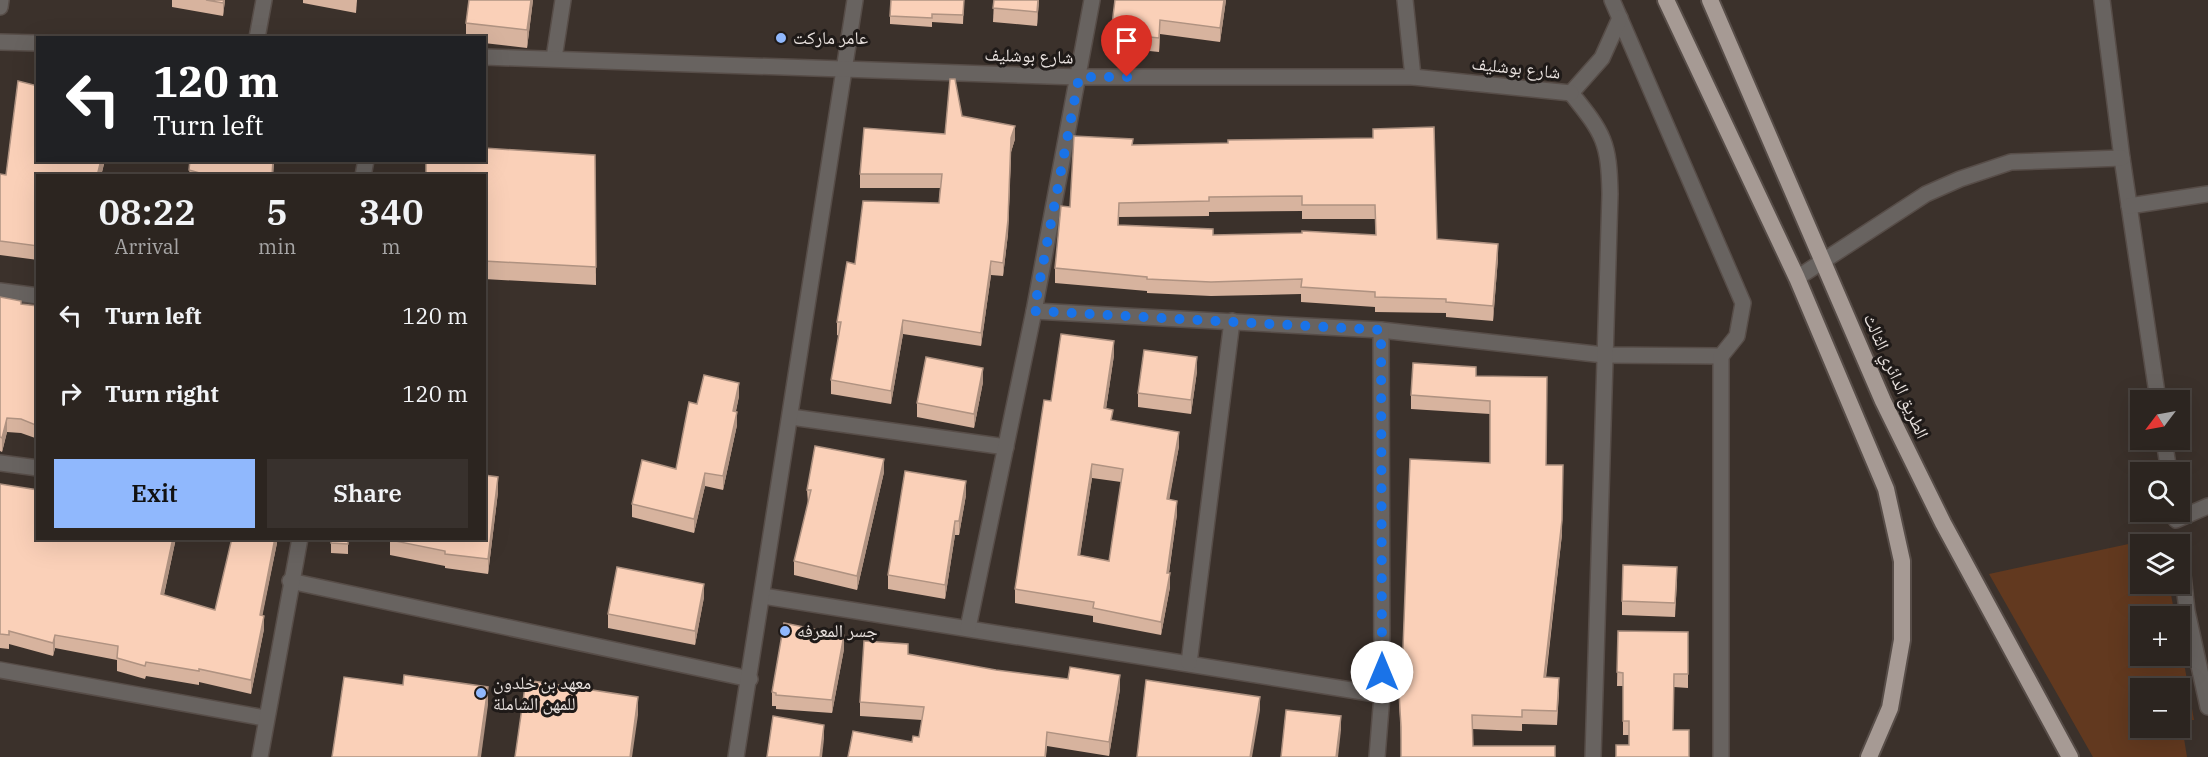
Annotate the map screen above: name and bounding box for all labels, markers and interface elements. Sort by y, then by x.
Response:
pin [1101,15,1152,77]
icon: arrive [1110,24,1143,57]
place label: عامر ماركت [793,26,868,49]
marker: عامر ماركت [774,31,788,45]
street label: شارع بوشليف [984,42,1074,69]
street label: شارع بوشليف [1470,51,1562,84]
text: 120 m [153,54,279,109]
icon: left [54,60,132,138]
text: Turn left [153,107,264,142]
text: 08:22 [98,188,196,235]
text: 5 [266,188,288,235]
text: 340 [359,188,424,235]
text: Arrival [114,233,180,260]
text: min [258,233,296,260]
text: m [382,233,401,260]
icon: left [54,299,87,332]
text: Turn left [105,301,201,330]
text: 120 m [402,301,468,330]
street label: الطريق الدائري الثالث [1855,310,1934,443]
icon: right [54,377,87,410]
text: Turn right [105,379,219,408]
text: 120 m [402,379,468,408]
north arrow [2130,390,2190,450]
map controls [2130,390,2190,738]
button: Exit [54,459,255,528]
button: Share [267,459,468,528]
button: search [2130,462,2190,522]
button: layers [2130,534,2190,594]
button: + [2130,606,2190,666]
place label: جسر المعرفه [797,619,878,642]
marker: جسر المعرفه [778,624,792,638]
position arrow [1350,640,1414,704]
place label: معهد بن خلدون للمهن الشاملة [493,671,591,715]
button: − [2130,678,2190,738]
marker: معهد بن خلدون للمهن الشاملة [474,686,488,700]

